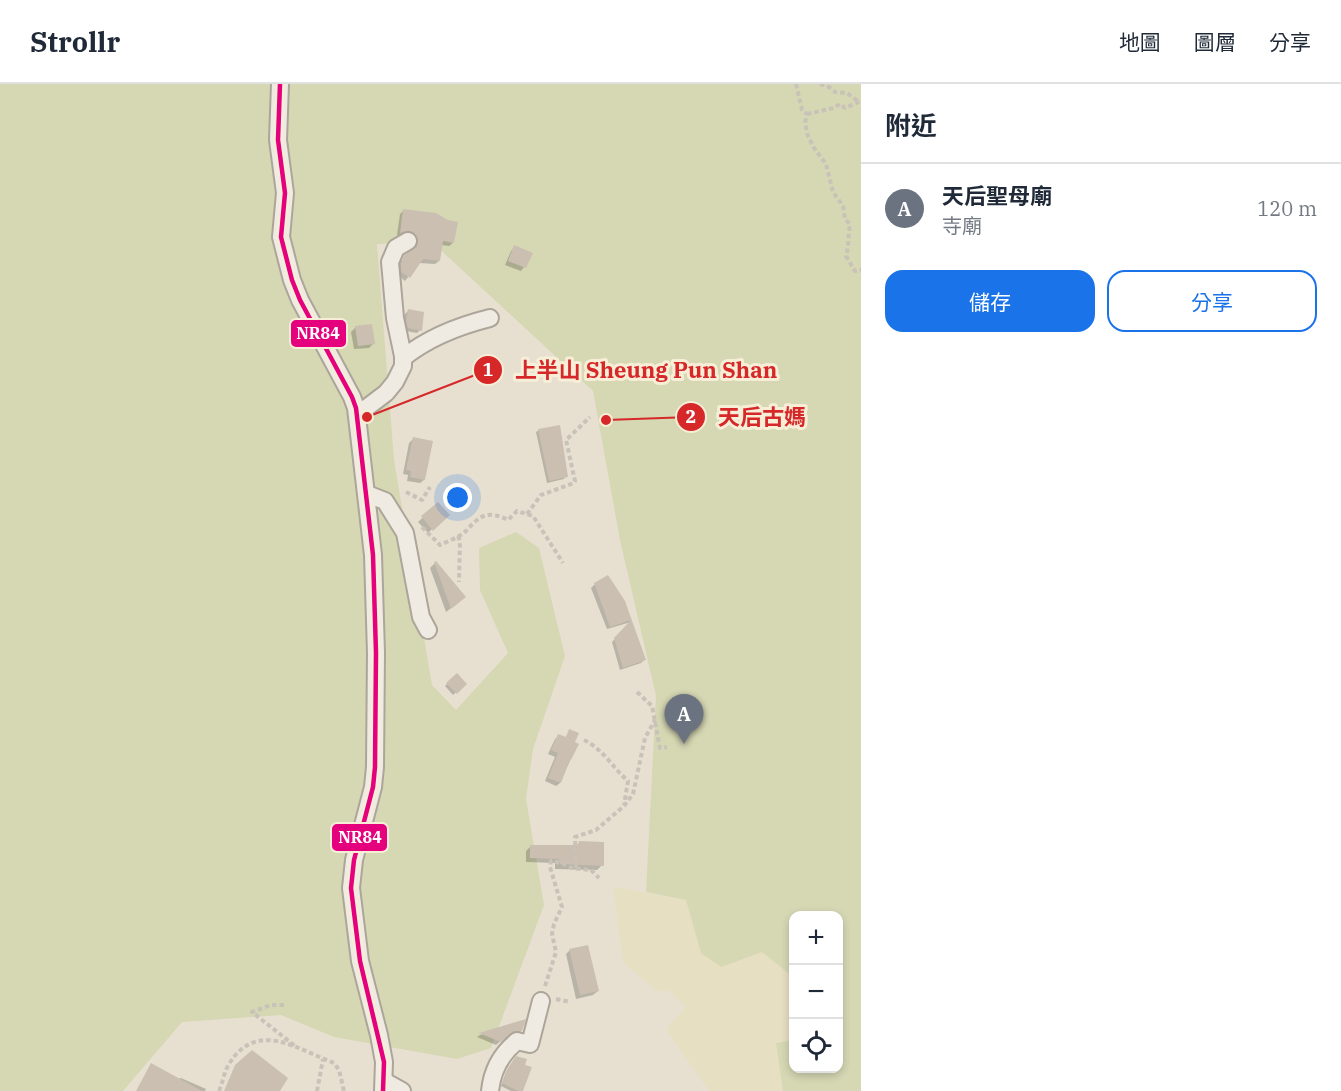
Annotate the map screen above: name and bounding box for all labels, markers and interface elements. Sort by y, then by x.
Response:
text: Strollr [30,23,120,60]
text: 地圖 [1119,28,1161,56]
text: 圖層 [1194,28,1236,56]
text: 分享 [1269,28,1311,56]
text: 附近 [885,108,937,142]
text: 天后聖母廟 [942,181,1052,210]
text: A [898,195,911,222]
text: 120 m [1257,195,1317,222]
text: 寺廟 [942,212,982,239]
button: 儲存 [885,270,1095,332]
button: 分享 [1107,270,1317,332]
line badge: NR84 [290,319,347,348]
text: NR84 [296,323,340,343]
callout: 上半山 Sheung Pun Shan [473,350,790,390]
text: 上半山 Sheung Pun Shan [515,355,777,384]
text: 1 [483,358,494,381]
callout: 天后古媽 [676,397,818,437]
text: 天后古媽 [718,402,806,431]
text: 2 [686,405,696,428]
your location [443,483,472,512]
pin: A [664,694,704,744]
line badge: NR84 [331,823,388,852]
text: NR84 [338,827,382,847]
map controls [789,911,843,1073]
button: + [789,911,843,965]
button: − [789,965,843,1019]
button: locate [789,1019,843,1073]

